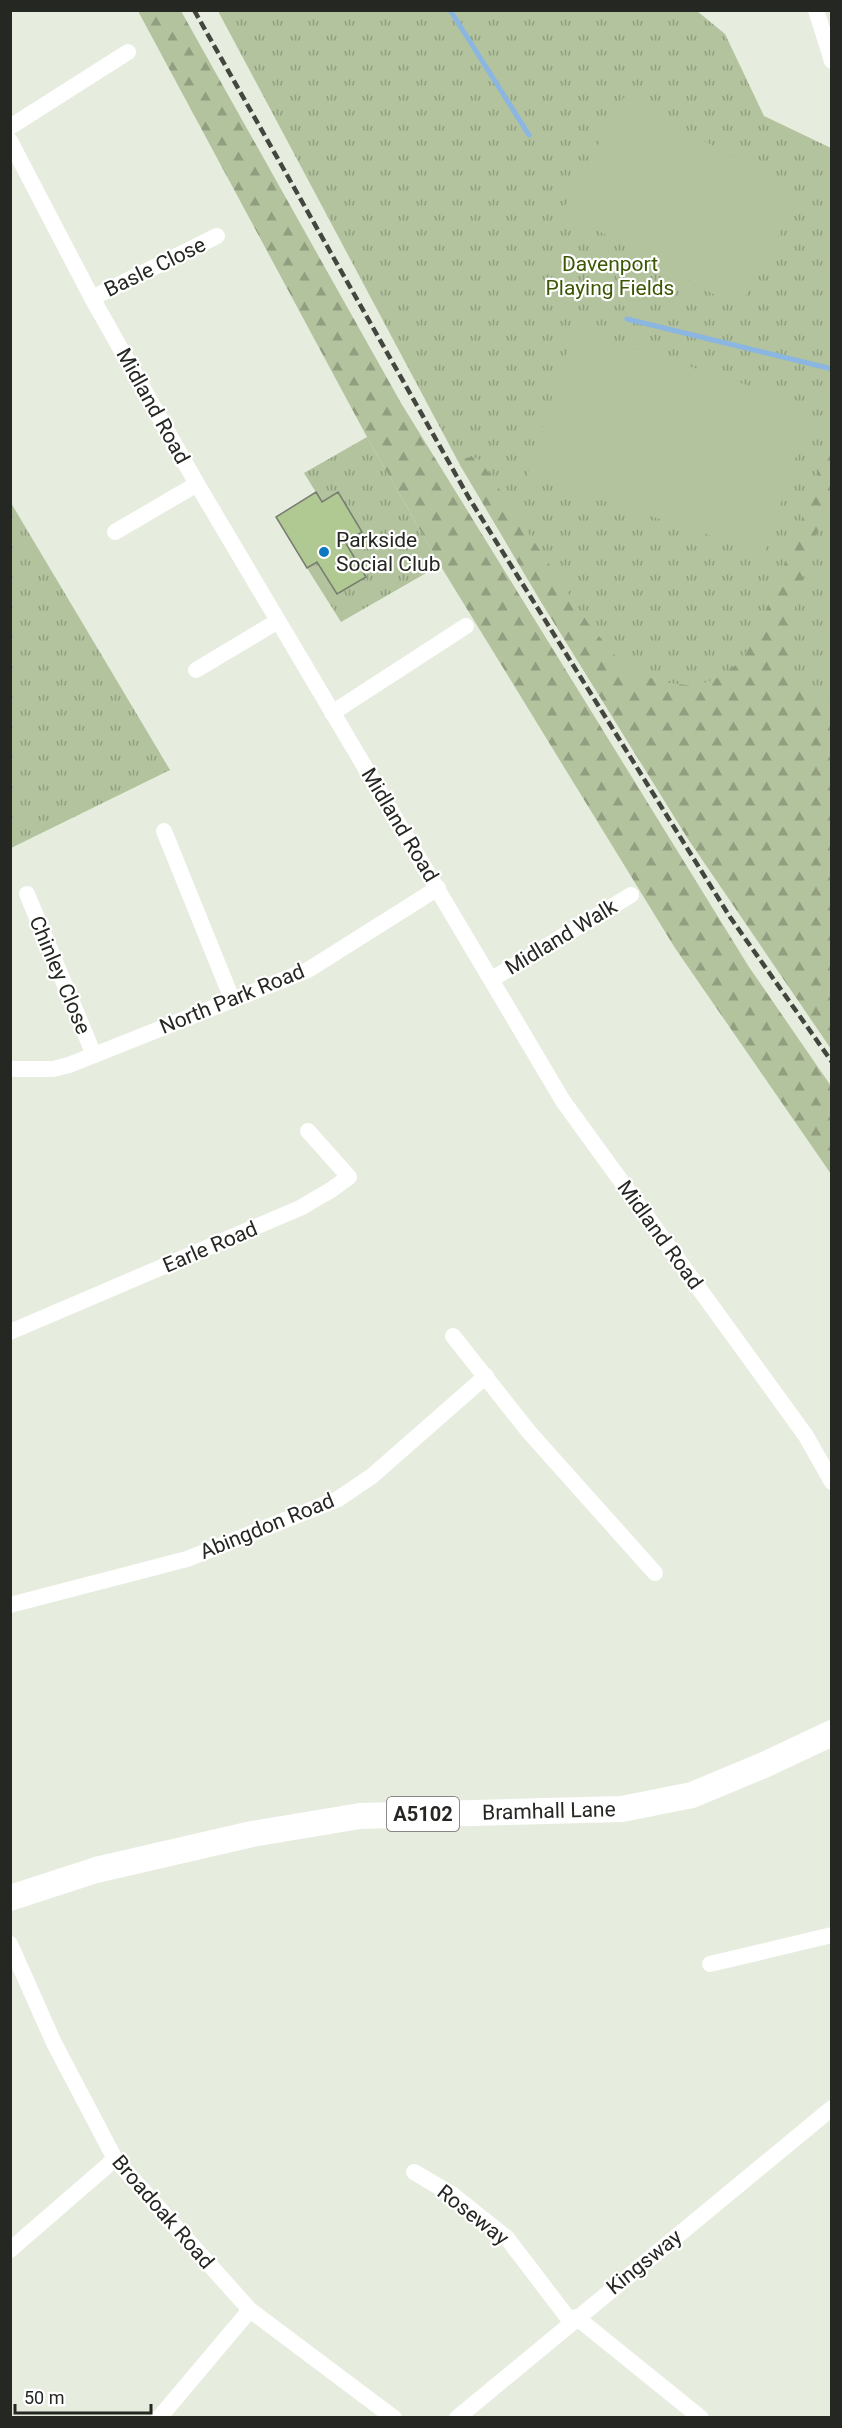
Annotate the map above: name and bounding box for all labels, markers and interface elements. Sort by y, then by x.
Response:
street label: Basle Close [101,232,209,302]
park label: Davenport Playing Fields [546,252,674,300]
street label: Midland Road [111,344,195,468]
place label: Parkside Social Club [336,528,440,576]
marker: Parkside Social Club [317,545,331,559]
street label: Midland Road [357,764,443,886]
street label: Midland Walk [501,894,621,980]
street label: Chinley Close [24,912,96,1038]
street label: North Park Road [156,959,308,1039]
street label: Midland Road [612,1176,708,1294]
street label: Earle Road [159,1216,261,1278]
street label: Abingdon Road [196,1488,338,1564]
road number: A5102 [387,1797,459,1831]
street label: Bramhall Lane [482,1797,616,1825]
street label: Broadoak Road [107,2150,219,2274]
street label: Roseway [433,2180,513,2250]
street label: Kingsway [602,2224,686,2299]
scale bar [15,2377,152,2415]
text: 50 m [24,2387,64,2408]

